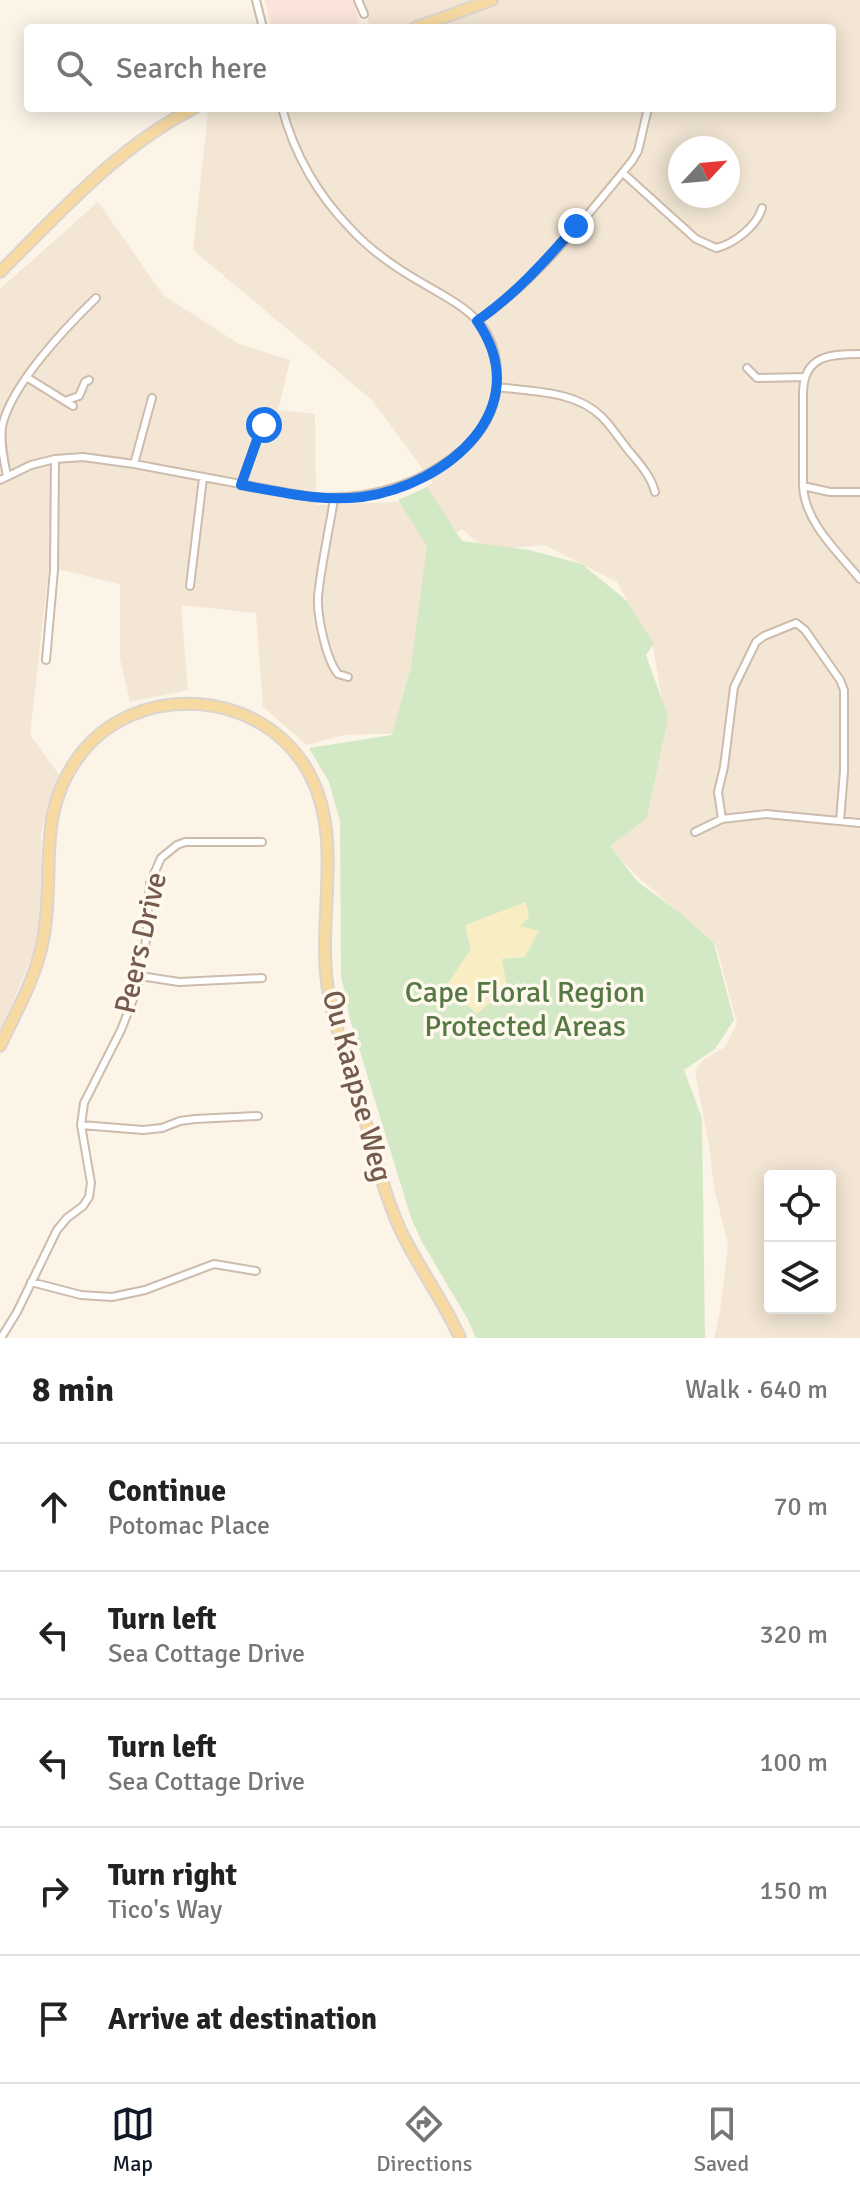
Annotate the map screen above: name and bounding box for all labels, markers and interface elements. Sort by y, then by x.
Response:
search box [24,24,836,112]
icon: search [52,46,96,90]
text: Search here [116,50,267,87]
north arrow [668,136,740,208]
route end [558,208,594,244]
route start [246,407,282,443]
street label: Peers Drive [107,869,175,1017]
park label: Cape Floral Region Protected Areas [405,974,645,1045]
street label: Ou Kaapse Weg [314,986,400,1186]
map controls [764,1170,836,1314]
button: locate [764,1170,836,1242]
button: layers [764,1242,836,1314]
text: 8 min [32,1369,114,1411]
text: Walk · 640 m [685,1374,828,1406]
text: Continue [108,1473,226,1510]
icon: ahead [32,1485,76,1529]
text: 70 m [773,1491,828,1523]
text: Potomac Place [108,1510,270,1542]
text: Turn left [108,1601,217,1638]
icon: left [32,1613,76,1657]
text: 320 m [759,1619,828,1651]
text: Sea Cottage Drive [108,1638,305,1670]
text: Turn left [108,1729,217,1766]
icon: left [32,1741,76,1785]
text: 100 m [759,1747,828,1779]
text: Sea Cottage Drive [108,1766,305,1798]
text: Turn right [108,1857,237,1894]
icon: right [32,1869,76,1913]
text: 150 m [759,1875,828,1907]
text: Tico's Way [108,1894,222,1926]
icon: arrive [32,1997,76,2041]
text: Arrive at destination [108,2001,377,2038]
tab: Map [111,2102,155,2177]
tab: Directions [376,2102,472,2177]
tab: Saved [694,2102,749,2177]

